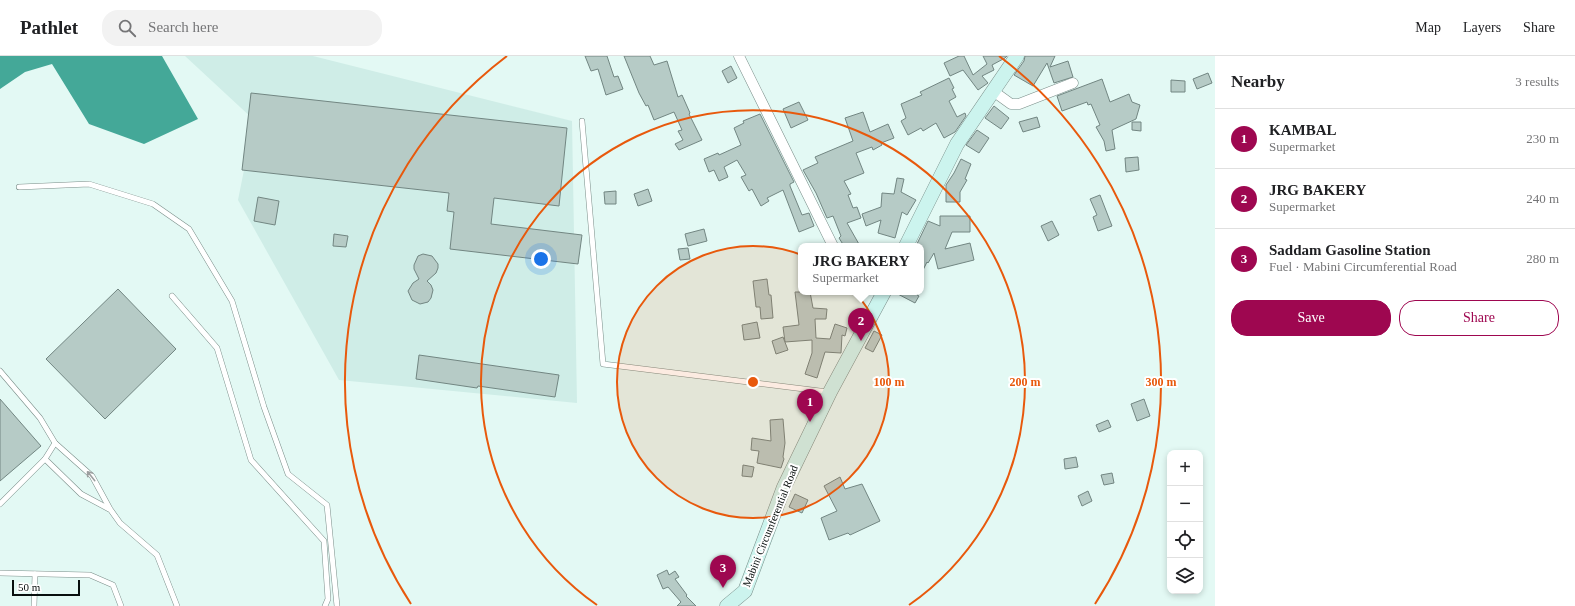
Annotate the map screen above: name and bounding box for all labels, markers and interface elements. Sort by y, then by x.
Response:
search box [102,10,382,46]
text: Pathlet [20,17,78,38]
icon: search [116,17,138,39]
text: Search here [148,19,218,35]
text: Map [1415,20,1441,35]
text: Layers [1463,20,1501,35]
text: Share [1523,20,1555,35]
text: Nearby [1231,72,1285,91]
text: 3 results [1515,74,1559,89]
text: KAMBAL [1269,122,1337,138]
text: 1 [1241,131,1247,146]
text: 230 m [1526,131,1559,146]
text: Supermarket [1269,139,1335,154]
text: JRG BAKERY [1269,182,1366,198]
text: 2 [1241,191,1247,206]
text: 240 m [1526,191,1559,206]
text: Supermarket [1269,199,1335,214]
text: Saddam Gasoline Station [1269,242,1431,258]
popup [798,243,924,295]
your location [531,249,551,269]
text: 3 [1241,251,1247,266]
text: 280 m [1526,251,1559,266]
text: JRG BAKERY [812,253,910,269]
text: Fuel · Mabini Circumferential Road [1269,259,1457,274]
text: Supermarket [812,270,879,285]
button: Save [1231,300,1391,336]
button: Share [1399,300,1559,336]
pin: 2 [848,308,874,341]
centre of rings [746,375,760,389]
text: 100 m [874,375,905,389]
text: 200 m [1010,375,1041,389]
text: 300 m [1146,375,1177,389]
pin: 1 [797,389,823,422]
map controls [1167,450,1203,594]
button: + [1167,450,1203,486]
street label: Mabini Circumferential Road [740,463,800,589]
one-way arrow [86,471,95,481]
button: − [1167,486,1203,522]
button: locate [1167,522,1203,558]
pin: 3 [710,555,736,588]
button: layers [1167,558,1203,594]
scale bar [12,578,80,597]
text: 50 m [18,581,40,593]

